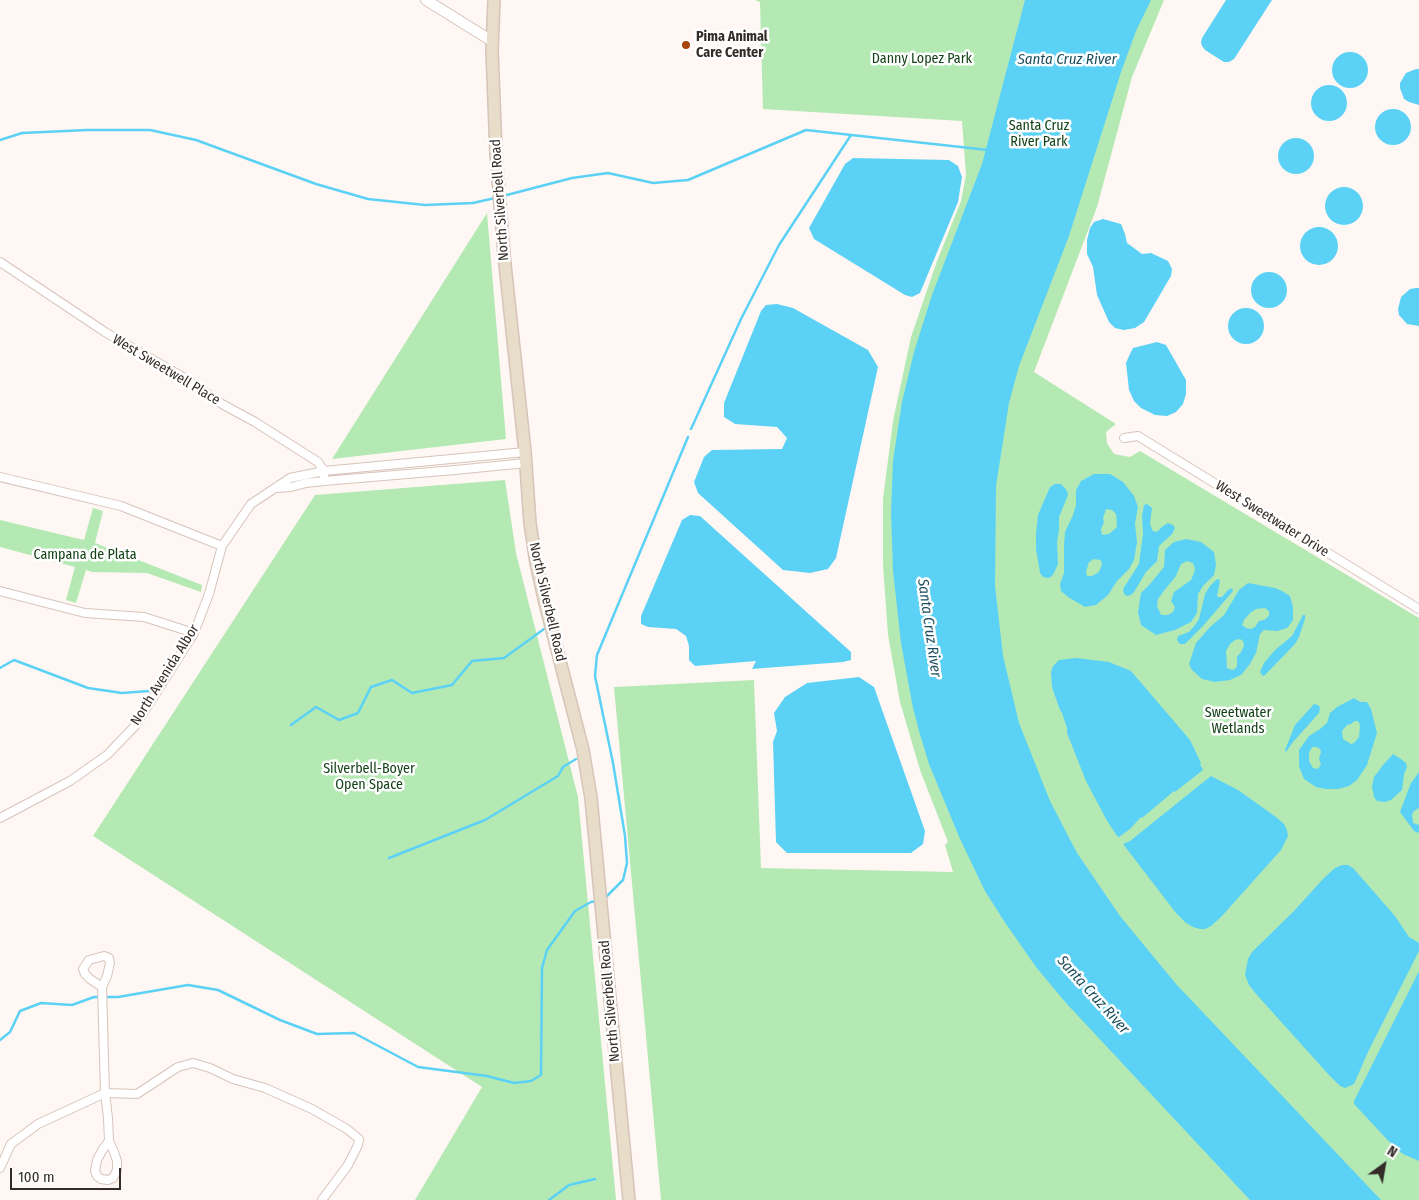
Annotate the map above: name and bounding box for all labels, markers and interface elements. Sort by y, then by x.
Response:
place label: Pima Animal Care Center [696,29,768,62]
marker: Pima Animal Care Center [680,39,692,51]
park label: Danny Lopez Park [872,51,972,67]
water label: Santa Cruz River [1017,51,1117,69]
park label: Santa Cruz River Park [1009,118,1069,150]
street label: North Silverbell Road [487,139,513,261]
street label: West Sweetwell Place [109,331,223,409]
street label: West Sweetwater Drive [1212,477,1332,561]
street label: North Silverbell Road [525,541,569,663]
park label: Campana de Plata [33,547,137,563]
water label: Santa Cruz River [913,578,945,678]
street label: North Avenida Albor [127,621,203,729]
park label: Sweetwater Wetlands [1205,705,1271,738]
park label: Silverbell-Boyer Open Space [323,761,415,794]
street label: North Silverbell Road [596,939,624,1063]
water label: Santa Cruz River [1053,952,1133,1038]
north arrow [1359,1140,1409,1190]
text: N [1384,1142,1400,1161]
scale bar [12,1158,124,1190]
text: 100 m [18,1168,55,1186]

